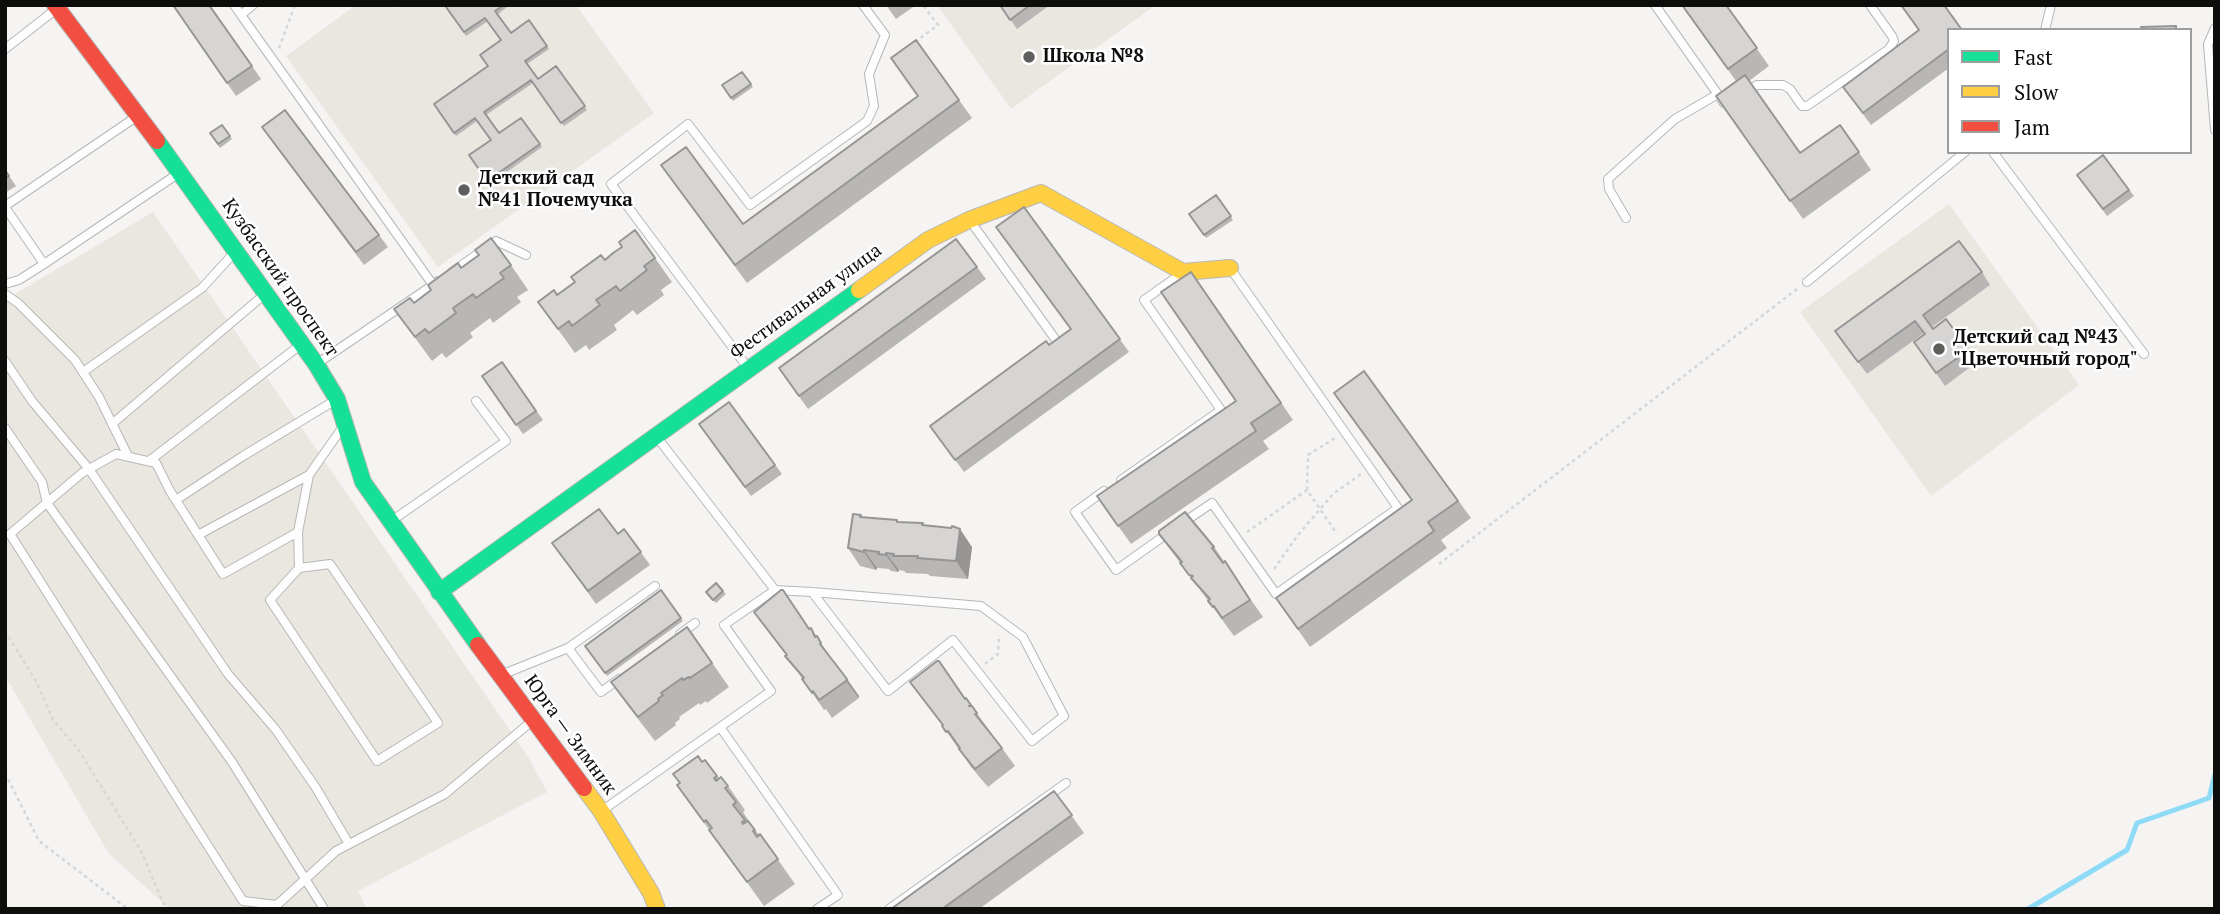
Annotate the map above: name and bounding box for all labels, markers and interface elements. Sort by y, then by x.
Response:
legend [1947,28,2192,154]
text: Fast [2014,43,2053,71]
place label: Школа №8 [1043,46,1144,68]
marker: Школа №8 [1021,49,1037,65]
text: Slow [2014,78,2058,106]
text: Jam [2014,113,2050,141]
place label: Детский сад №41 Почемучка [478,168,633,212]
marker: Детский сад №41 Почемучка [456,182,472,198]
street label: Кузбасский проспект [217,195,343,361]
street label: Фестивальная улица [726,239,886,365]
place label: Детский сад №43 "Цветочный город" [1953,327,2138,371]
marker: Детский сад №43 "Цветочный город" [1931,341,1947,357]
street label: Юрга — Зимник [519,671,621,799]

